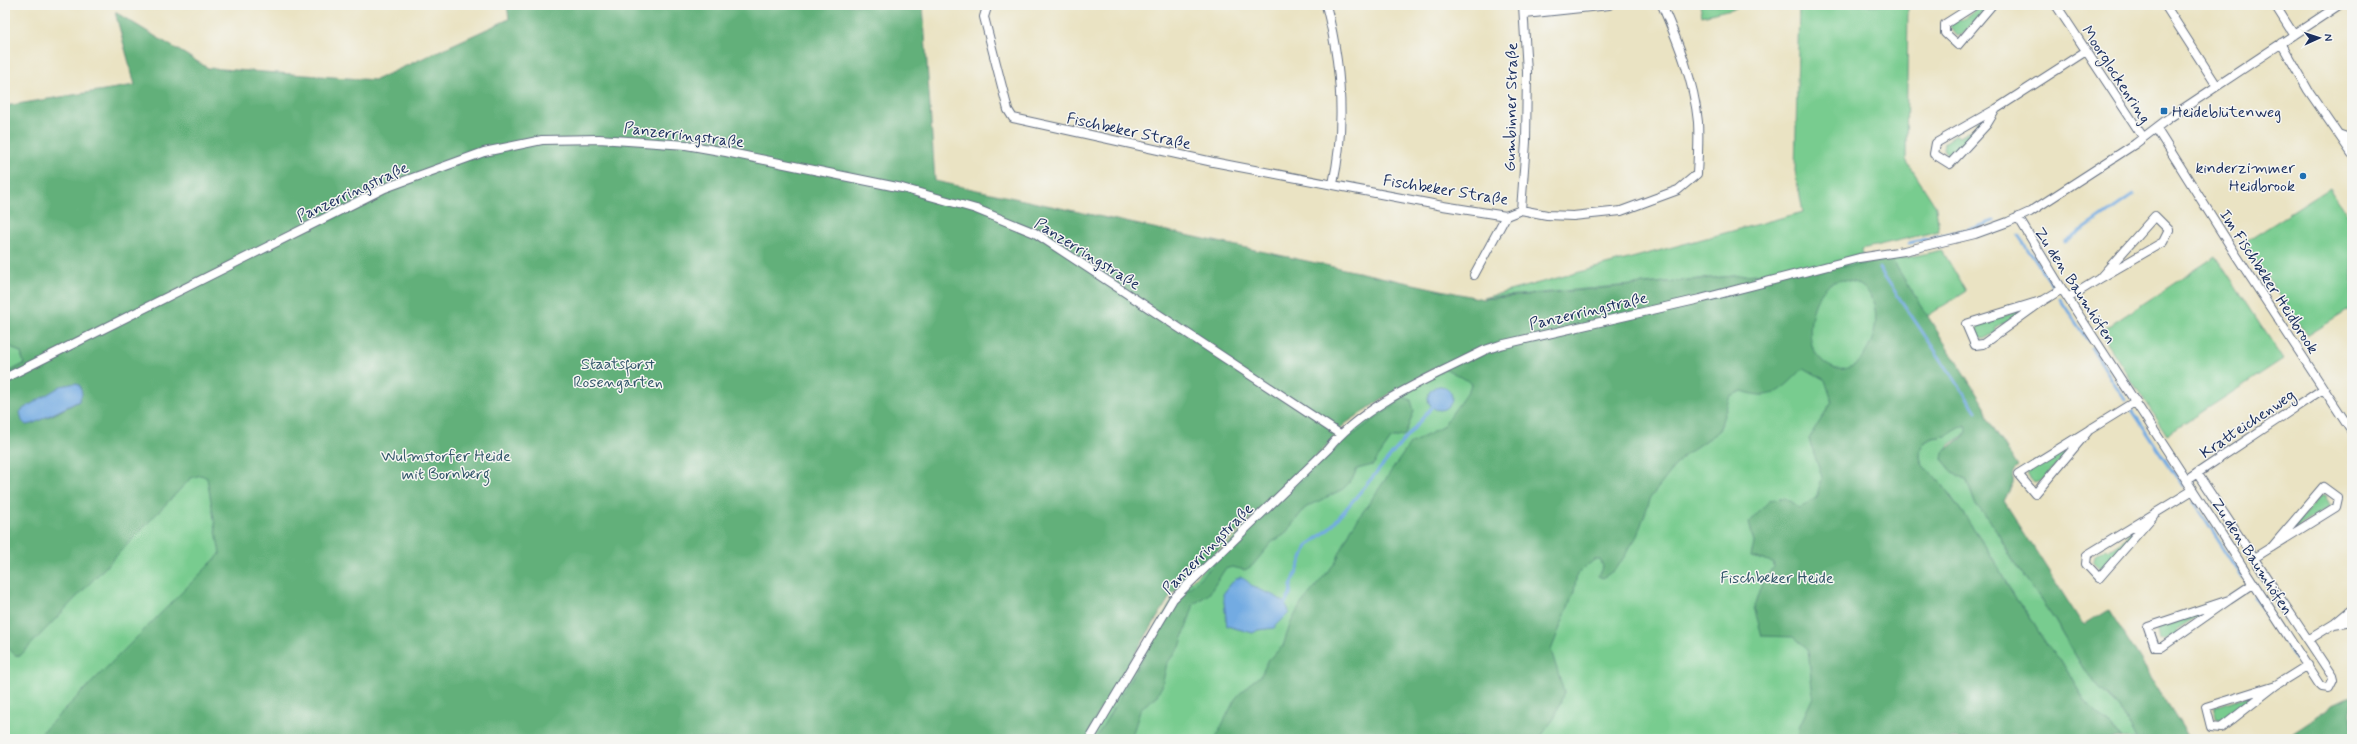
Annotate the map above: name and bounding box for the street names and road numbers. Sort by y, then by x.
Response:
street label: Moorglockenring [2075,22,2155,128]
street label: Gumbinner Straße [1500,42,1523,172]
street label: Fischbeker Straße [1065,108,1193,155]
street label: Panzerringstraße [623,118,745,153]
street label: Panzerringstraße [293,157,412,227]
street label: Fischbeker Straße [1382,170,1510,211]
street label: Im Fischbeker Heidbrook [2214,206,2323,358]
street label: Panzerringstraße [1030,213,1144,295]
street label: Zu den Baumhöfen [2029,223,2120,348]
street label: Panzerringstraße [1527,288,1650,335]
street label: Kratteichenweg [2196,385,2300,465]
street label: Zu den Baumhöfen [2206,494,2297,619]
street label: Panzerringstraße [1158,499,1258,599]

